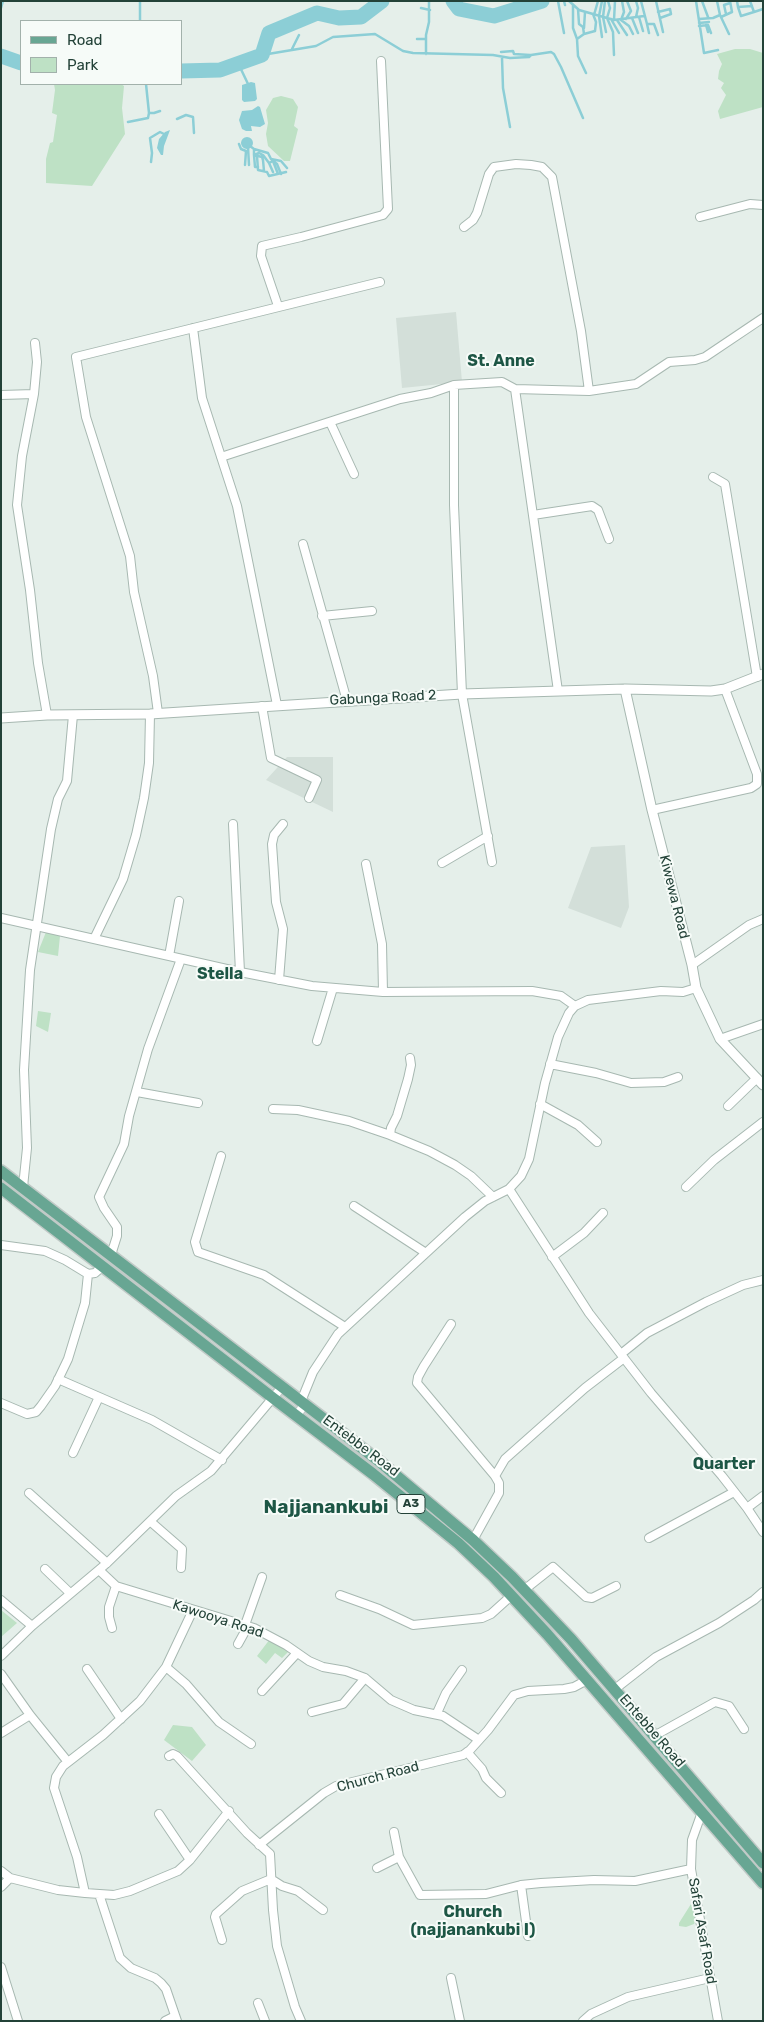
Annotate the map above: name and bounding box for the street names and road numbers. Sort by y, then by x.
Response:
street label: Gabunga Road 2 [329,687,437,709]
street label: Kiwewa Road [655,853,693,941]
street label: Entebbe Road [319,1412,403,1480]
road number: A3 [397,1495,425,1514]
street label: Kawooya Road [170,1596,266,1642]
street label: Entebbe Road [616,1691,688,1771]
street label: Church Road [335,1758,421,1796]
street label: Safari Asaf Road [684,1877,720,1985]

